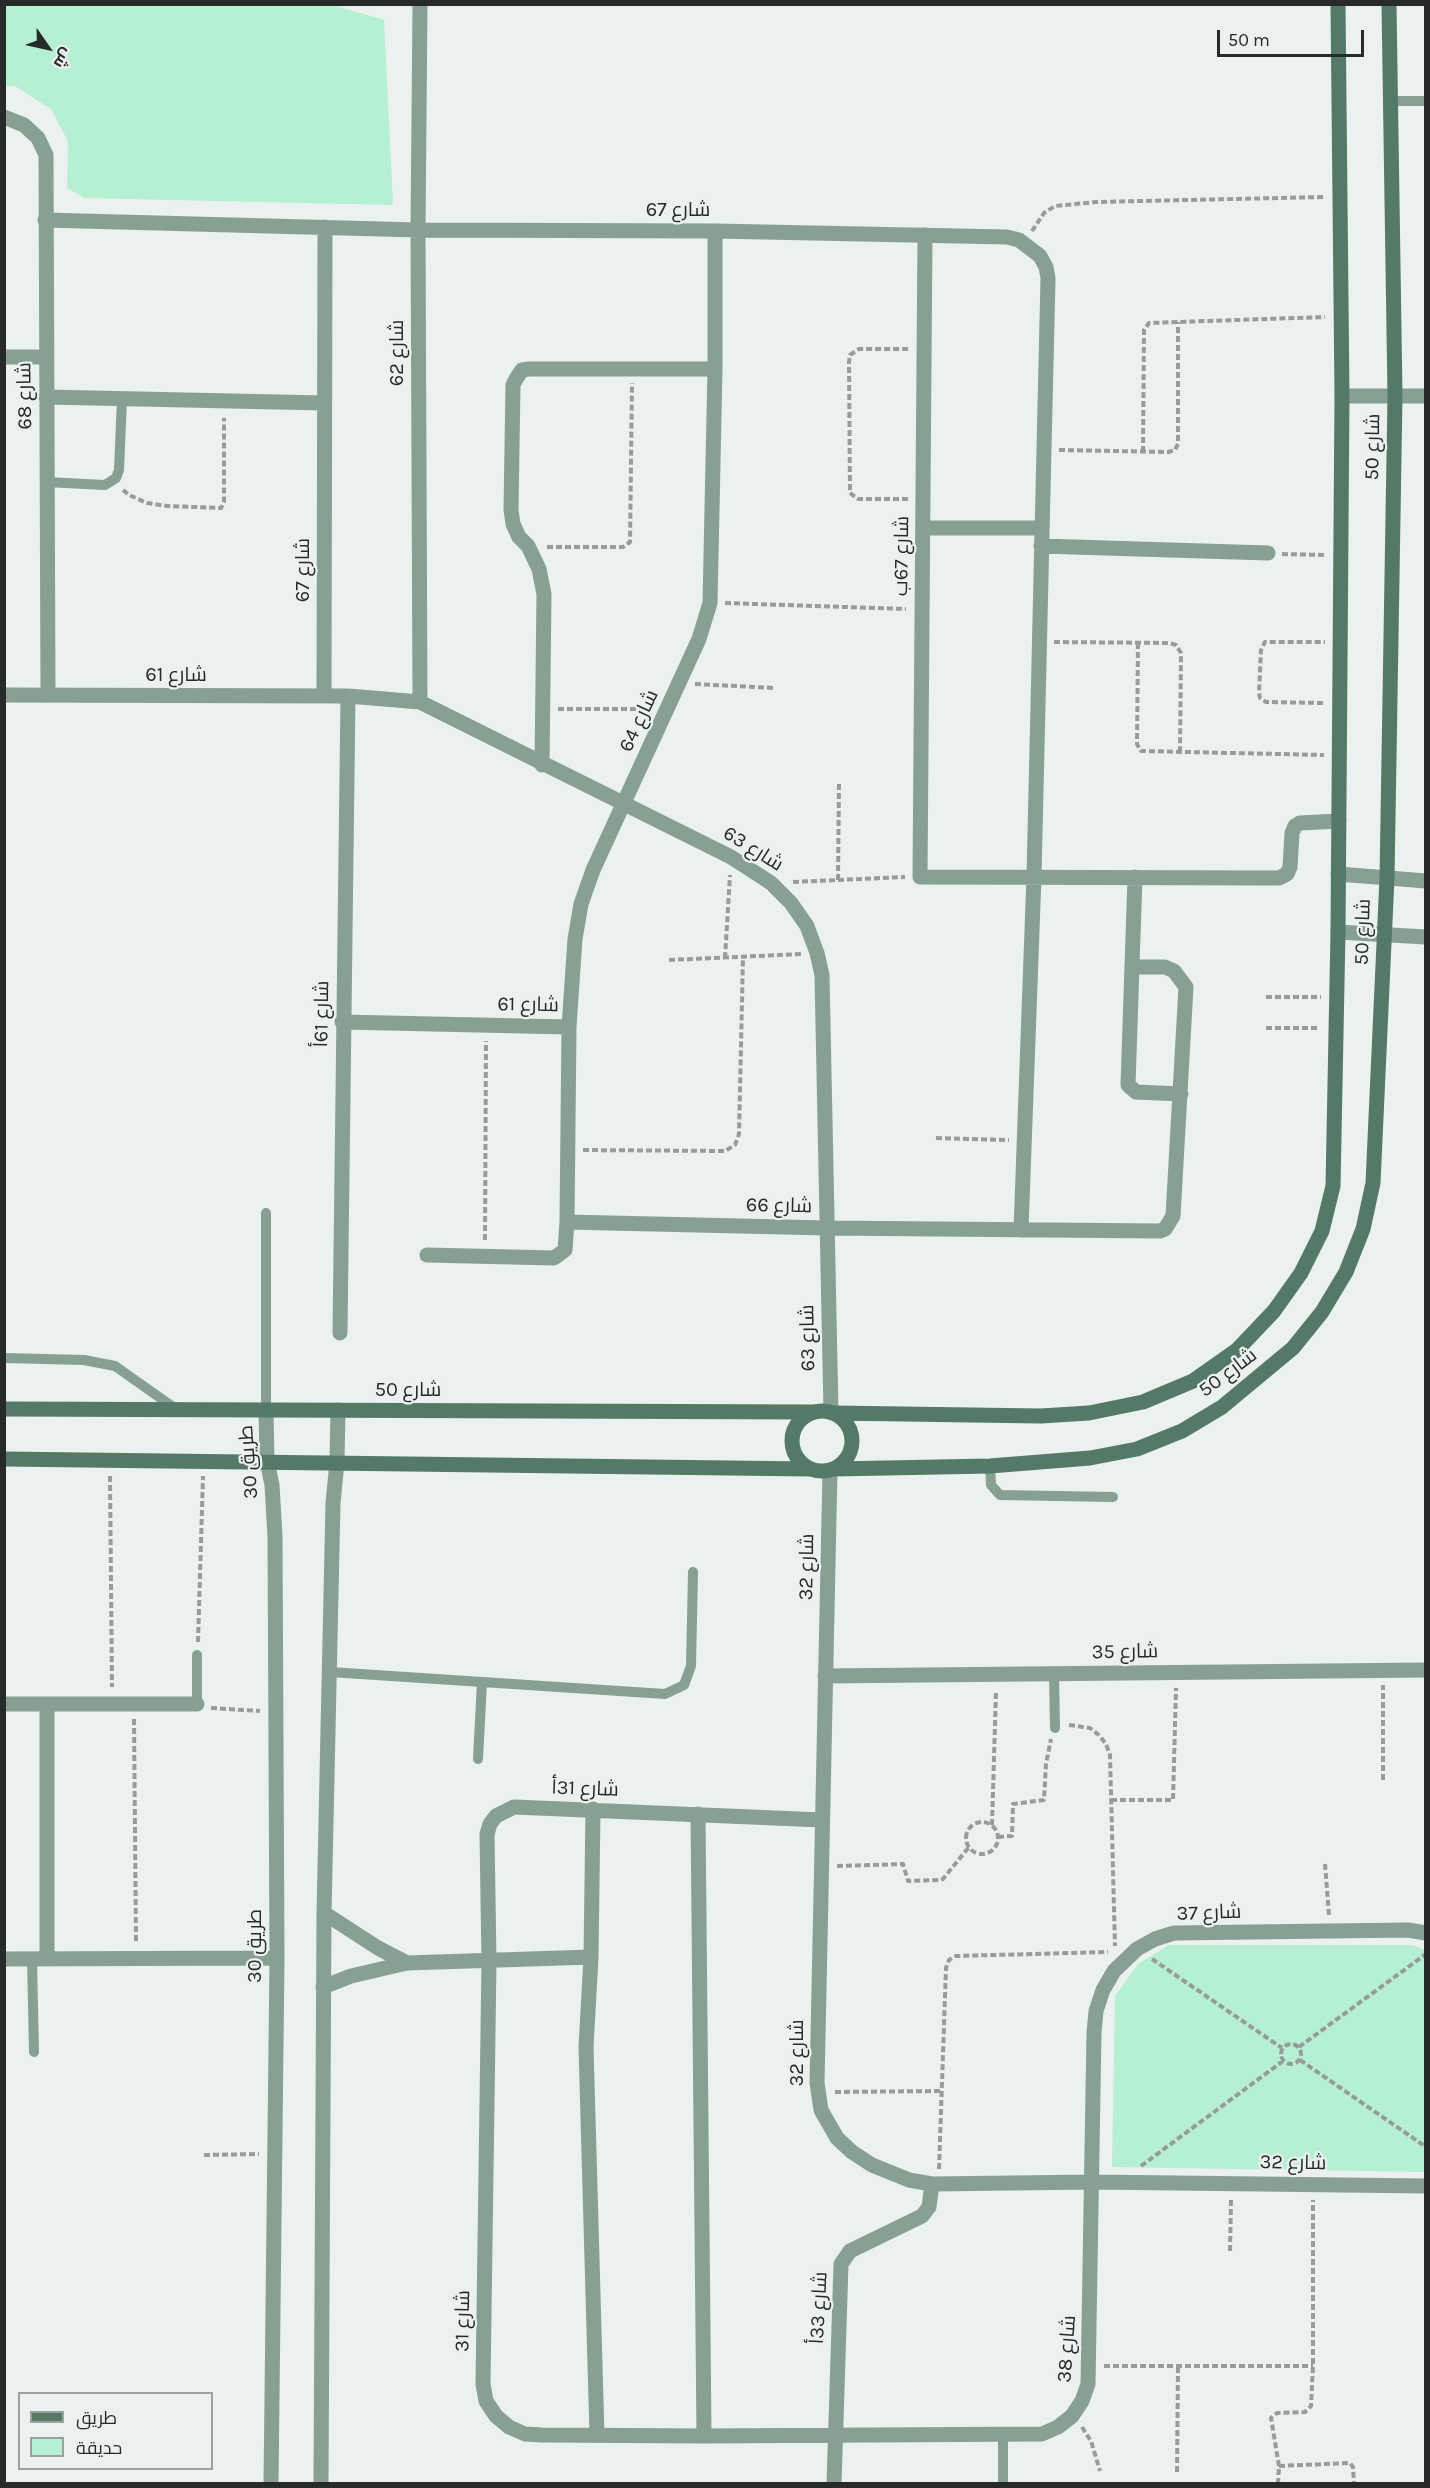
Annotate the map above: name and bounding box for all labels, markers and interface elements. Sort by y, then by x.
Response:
north arrow [18,18,78,78]
scale bar [1220,18,1367,56]
text: 50 m [1228,29,1270,51]
text: ش [50,45,77,72]
street label: شارع 67 [646,198,710,222]
street label: شارع 62 [385,320,409,386]
street label: شارع 68 [12,362,38,430]
street label: شارع 50 [1360,413,1386,481]
street label: شارع 67ب [889,516,915,596]
street label: شارع 67 [291,538,315,602]
street label: شارع 61 [145,663,207,687]
street label: شارع 64 [614,686,664,756]
street label: شارع 63 [718,821,788,877]
street label: شارع 50 [1350,898,1376,966]
street label: شارع 61أ [309,980,335,1048]
street label: شارع 61 [497,992,559,1018]
street label: شارع 66 [746,1193,812,1219]
street label: شارع 63 [795,1304,821,1372]
street label: شارع 50 [1194,1343,1262,1403]
street label: شارع 50 [375,1378,441,1402]
street label: طريق 30 [234,1424,264,1500]
street label: شارع 32 [794,1533,820,1601]
street label: شارع 35 [1092,1639,1158,1665]
street label: شارع 31أ [551,1776,619,1802]
street label: شارع 37 [1176,1900,1242,1926]
street label: طريق 30 [243,1909,267,1983]
street label: شارع 32 [785,2020,809,2086]
street label: شارع 32 [1259,2150,1327,2176]
street label: شارع 33أ [805,2271,833,2345]
street label: شارع 31 [450,2290,476,2352]
street label: شارع 38 [1053,2314,1081,2384]
legend [18,2392,213,2470]
text: طريق [76,2407,117,2429]
text: حديقة [76,2437,122,2459]

